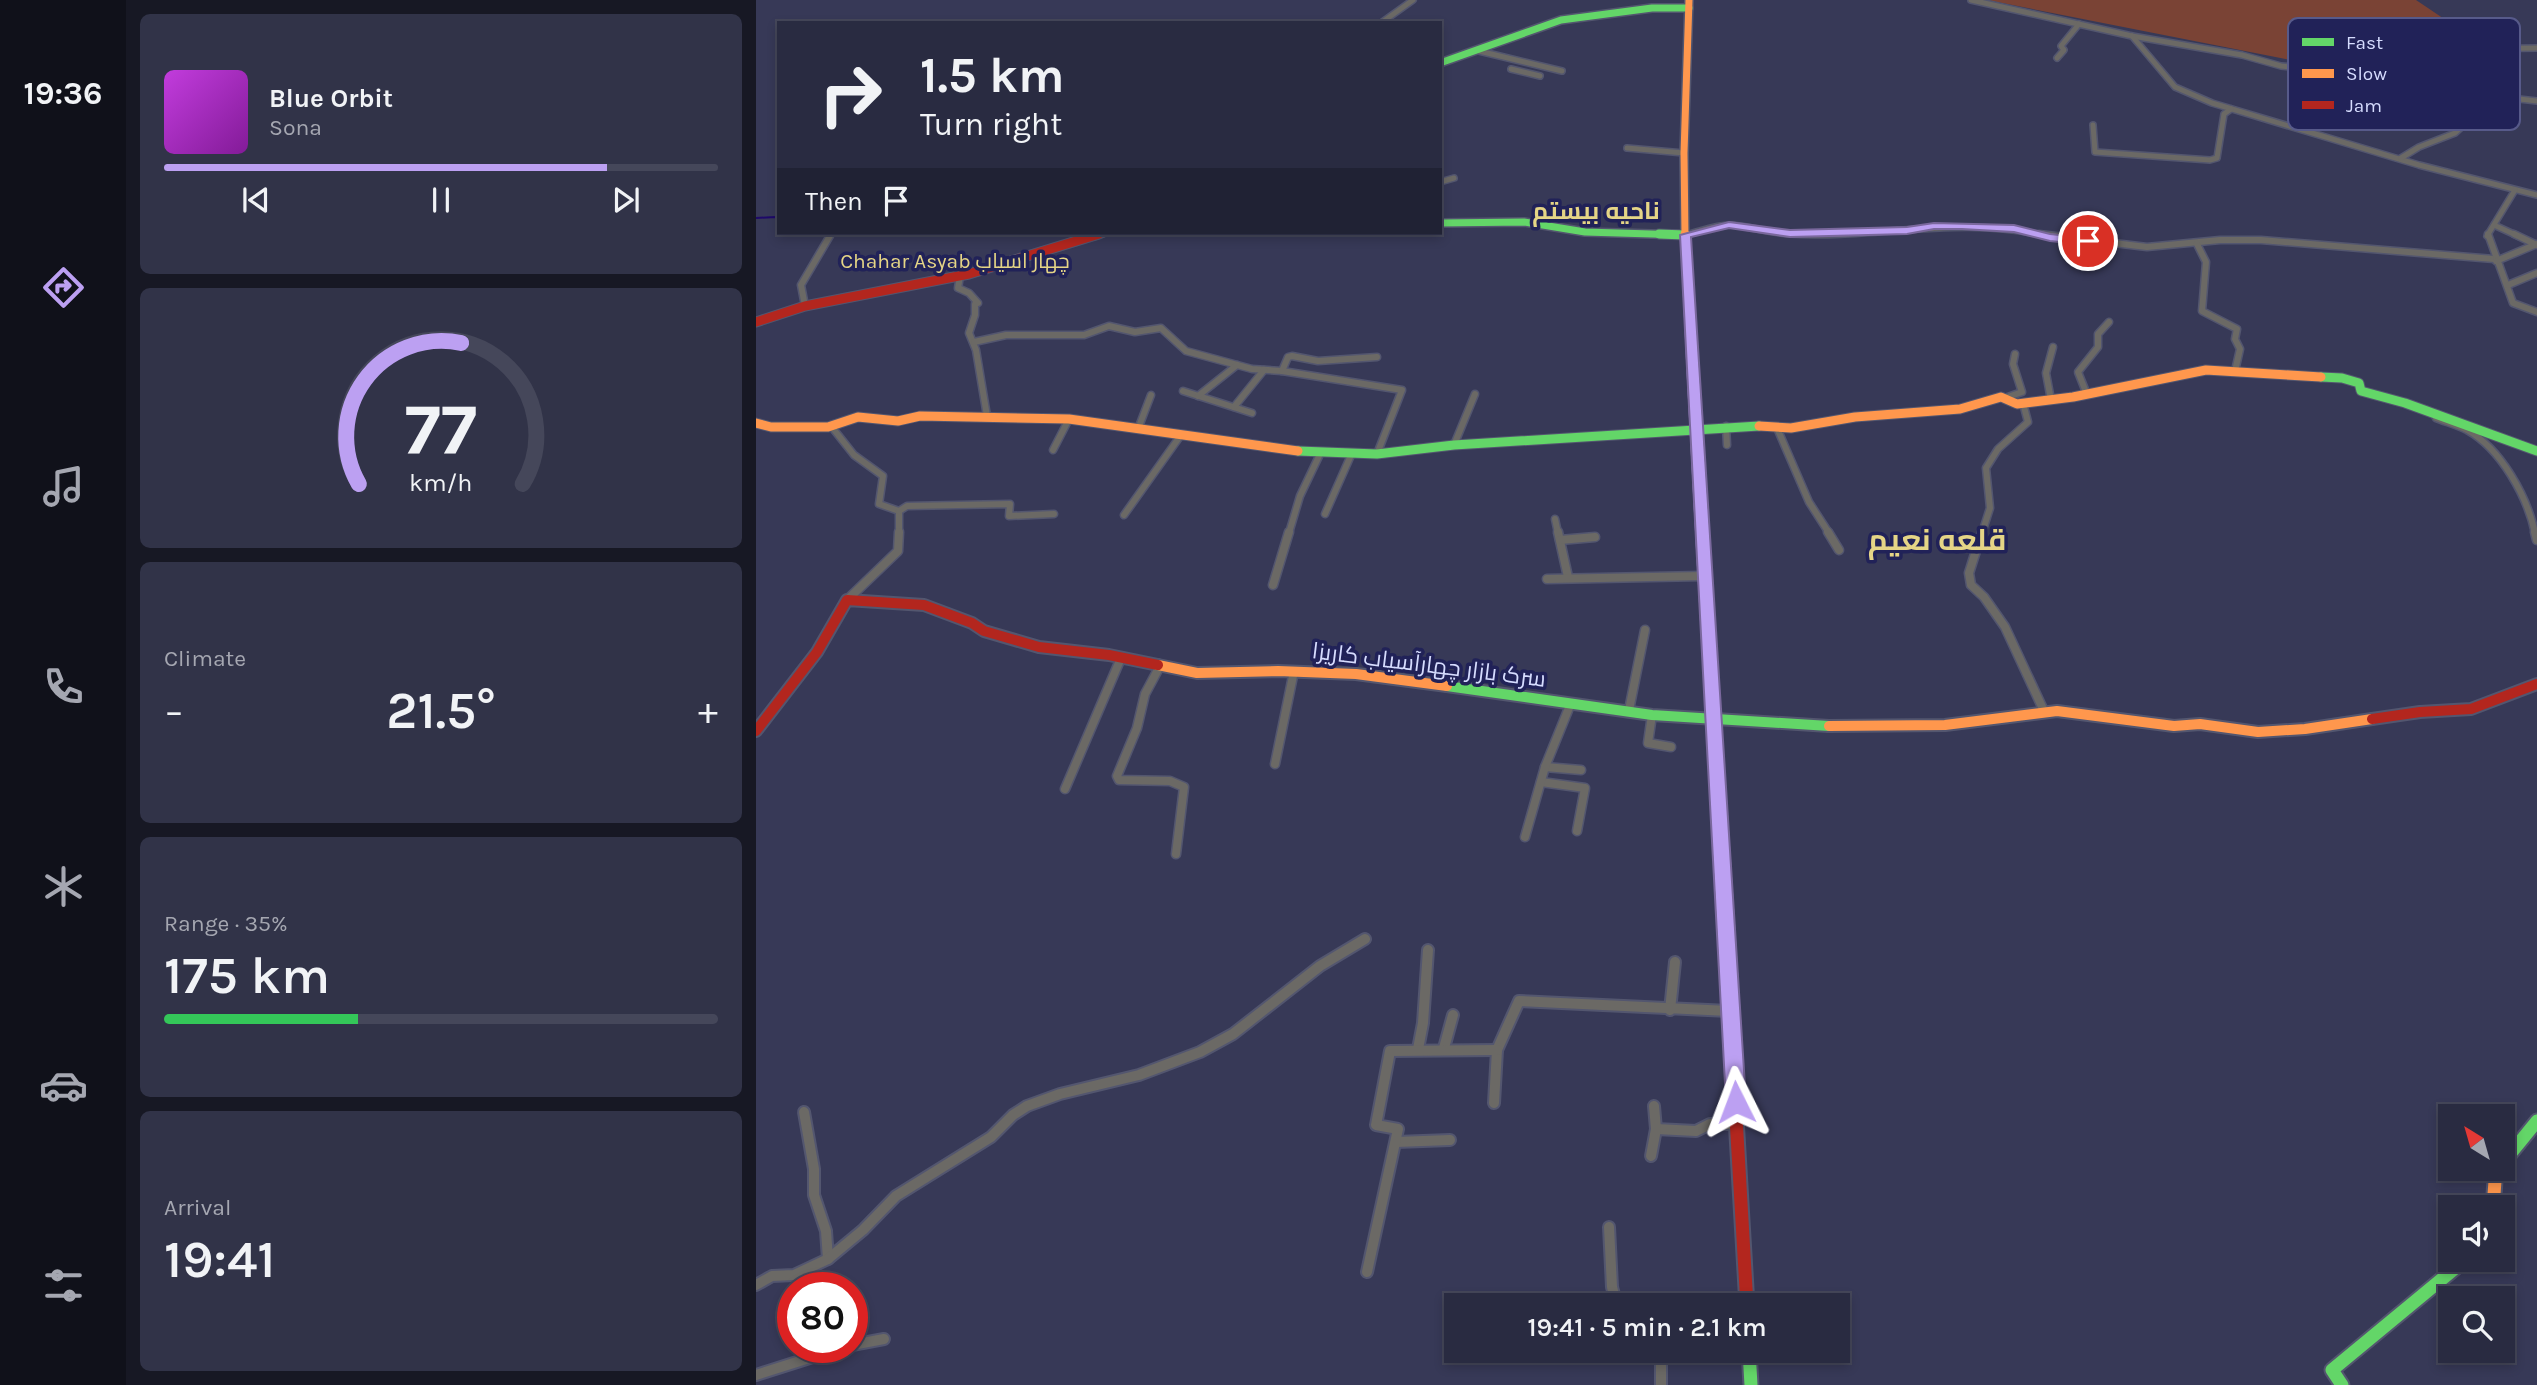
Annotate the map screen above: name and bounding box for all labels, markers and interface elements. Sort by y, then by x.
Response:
legend [2288,18,2520,130]
text: Fast [2346,32,2383,54]
text: 1.5 km [920,47,1064,104]
icon: right [805,49,896,140]
text: Slow [2346,63,2387,85]
text: 19:36 [24,75,102,112]
text: Blue Orbit [269,83,393,114]
text: Jam [2346,95,2382,117]
text: Turn right [920,106,1062,143]
text: Sona [269,114,322,141]
icon: previous [237,181,275,219]
icon: pause [422,181,460,219]
icon: next [607,181,645,219]
icon: arrive [877,182,915,220]
text: Then [805,186,863,217]
district label: ناحیه بیستم [1532,197,1660,227]
pin [2058,211,2118,271]
icon: arrive [2069,222,2107,260]
district label: Chahar Asyab چهار اسیاب [840,249,1070,275]
icon: directions [39,263,88,312]
text: 77 [405,388,477,473]
icon: music [39,462,88,511]
text: km/h [409,468,473,497]
district label: قلعه نعيم [1868,522,2006,560]
street label: سرک بازار چهارآسیاب کاریزا [1310,637,1547,694]
text: Climate [164,645,246,672]
icon: phone [39,662,88,711]
text: 21.5° [386,680,496,741]
text: − [164,689,184,734]
text: + [698,689,718,734]
icon: climate [39,862,88,911]
text: Range · 35% [164,910,288,937]
text: 175 km [164,945,330,1006]
icon: car [39,1061,88,1110]
position arrow [1699,1065,1773,1139]
north arrow [2438,1104,2515,1181]
map controls [2438,1104,2515,1363]
text: Arrival [164,1194,231,1221]
button: sound [2438,1195,2515,1272]
text: 19:41 [164,1229,276,1290]
icon: filters [39,1261,88,1310]
speed limit sign: 80 [777,1272,868,1363]
button: search [2438,1286,2515,1363]
text: 19:41 · 5 min · 2.1 km [1528,1312,1766,1343]

